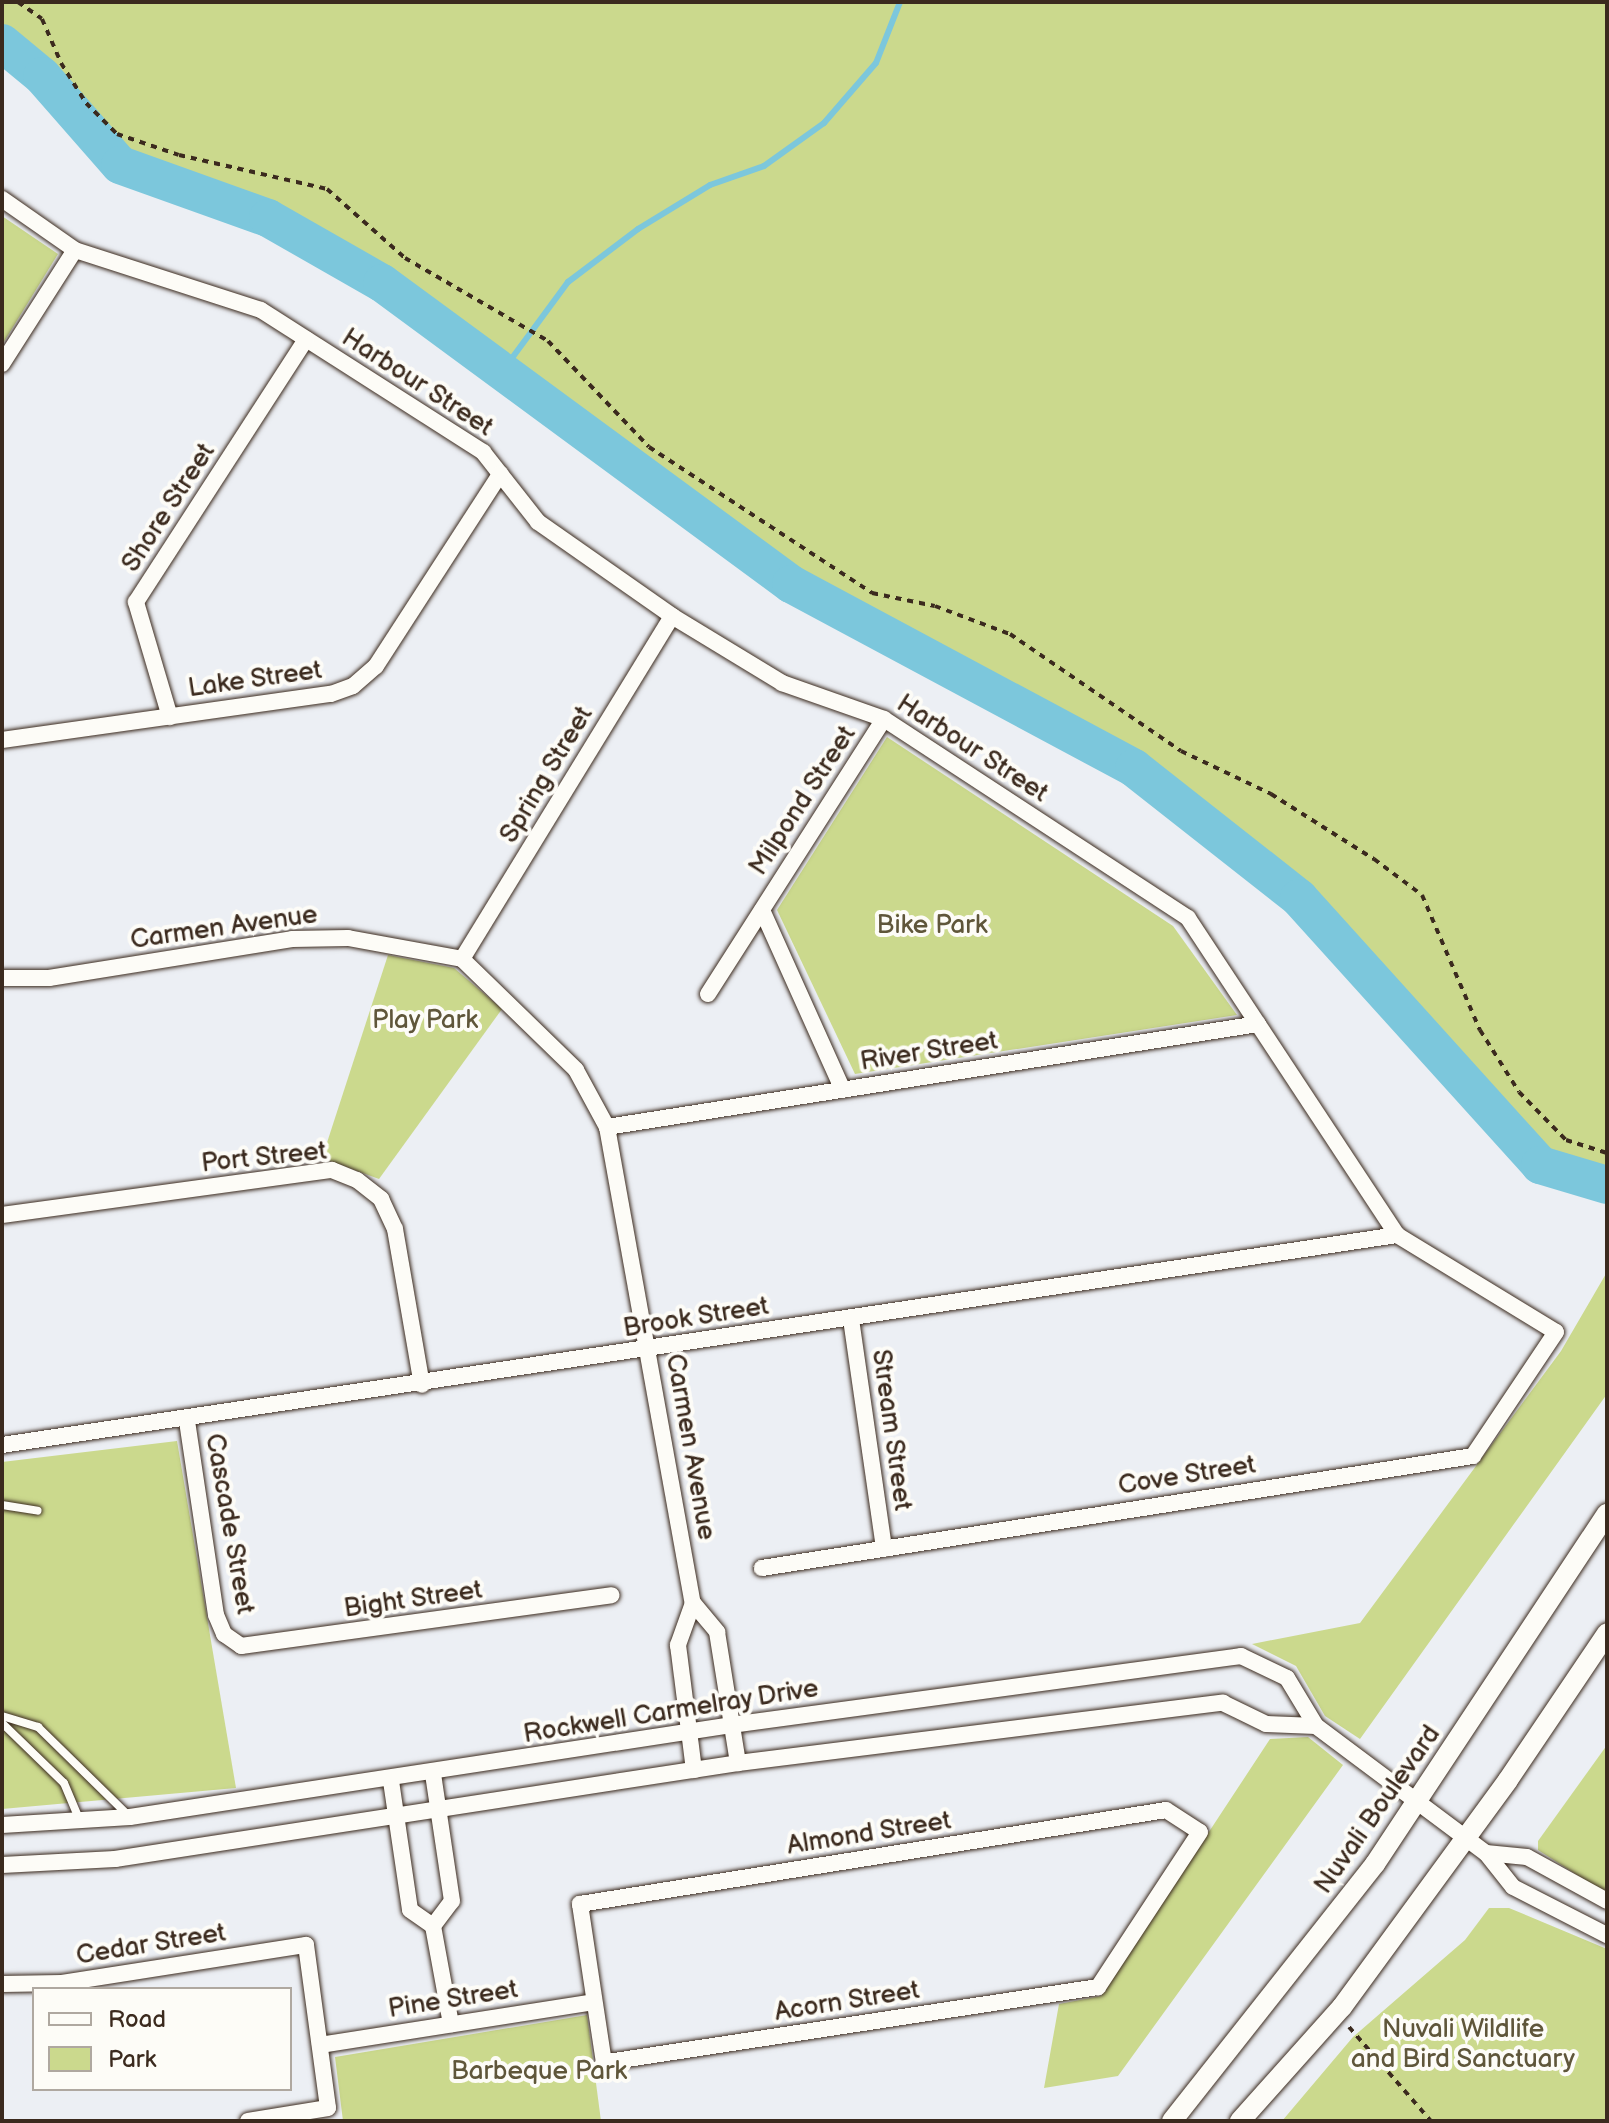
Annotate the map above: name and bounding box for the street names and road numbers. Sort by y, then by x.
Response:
street label: Harbour Street [335,322,499,444]
street label: Shore Street [116,438,222,578]
street label: Lake Street [186,655,324,705]
street label: Harbour Street [890,688,1054,810]
street label: Spring Street [494,701,600,849]
street label: Milpond Street [743,720,863,882]
street label: Carmen Avenue [129,899,319,957]
street label: River Street [858,1026,1000,1078]
street label: Port Street [200,1136,328,1180]
street label: Brook Street [621,1291,771,1345]
street label: Stream Street [864,1347,918,1513]
street label: Carmen Avenue [658,1351,722,1543]
street label: Cascade Street [198,1431,260,1617]
street label: Cove Street [1116,1450,1258,1502]
street label: Bight Street [342,1575,484,1625]
street label: Rockwell Carmelray Drive [520,1673,822,1751]
street label: Nuvali Boulevard [1308,1720,1448,1900]
street label: Almond Street [785,1806,953,1862]
street label: Cedar Street [74,1918,228,1972]
street label: Pine Street [386,1974,520,2026]
street label: Acorn Street [772,1975,922,2029]

